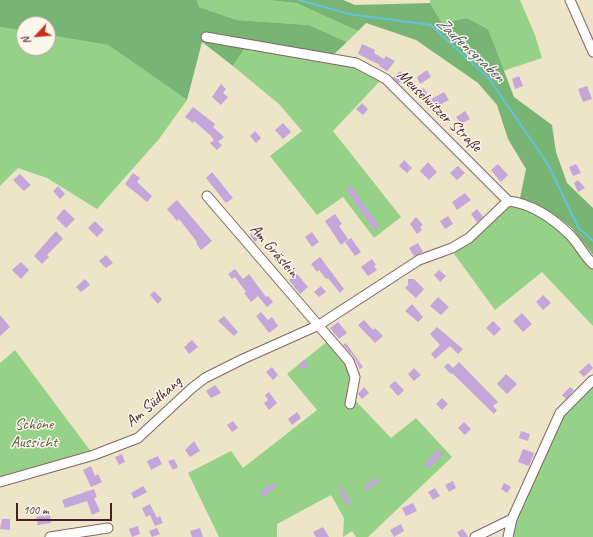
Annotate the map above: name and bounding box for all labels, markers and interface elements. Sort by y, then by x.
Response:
water label: Zaufensgraben [431,13,509,87]
north arrow [16,16,56,56]
text: N [18,35,34,47]
street label: Meuselwitzer Straße [393,66,485,156]
street label: Am Gräslein [245,220,303,282]
street label: Am Südhang [122,372,186,432]
park label: Schöne Aussicht [11,415,57,453]
scale bar [18,495,114,521]
text: 100 m [23,502,49,518]

